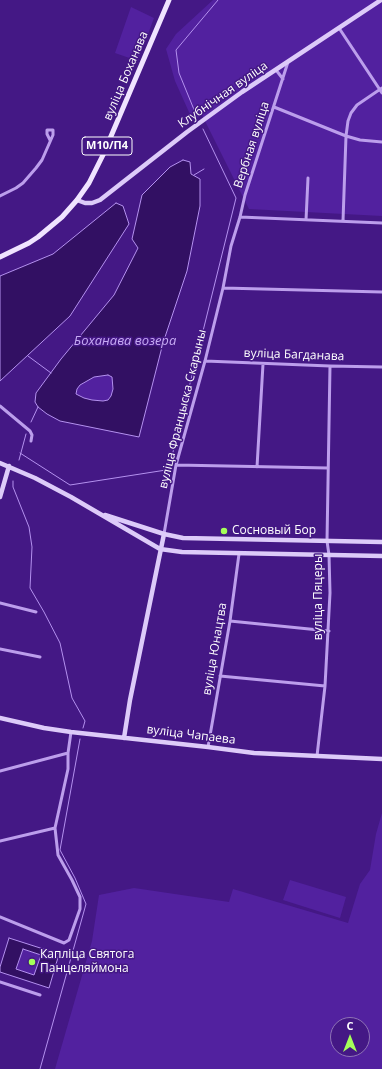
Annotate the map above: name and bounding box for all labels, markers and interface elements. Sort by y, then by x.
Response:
street label: вуліца Боханава [101,29,151,123]
street label: Клубнічная вуліца [175,59,271,131]
street label: Вербная вуліца [231,100,273,190]
road number: М10/П4 [82,137,132,155]
street label: вуліца Францыска Скарыны [156,328,210,490]
water label: Боханава возера [74,333,176,349]
street label: вуліца Багданава [243,346,345,364]
place label: Сосновый Бор [232,524,316,538]
marker: Сосновый Бор [219,526,229,536]
street label: вуліца Пяцеры [312,554,326,640]
street label: вуліца Юнацтва [200,602,230,696]
street label: вуліца Чапаева [146,722,236,748]
place label: Капліца Святога Панцеляймона [40,948,134,976]
marker: Капліца Святога Панцеляймона [27,957,37,967]
north arrow [330,1017,370,1057]
text: С [346,1018,354,1033]

